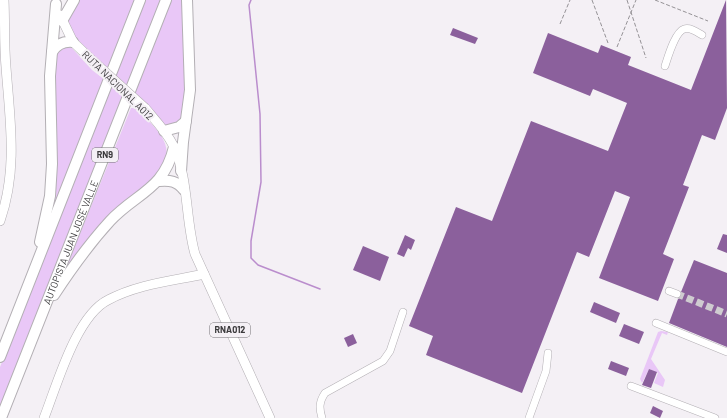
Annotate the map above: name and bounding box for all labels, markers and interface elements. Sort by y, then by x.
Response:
street label: RUTA NACIONAL A012 [80,48,156,122]
road number: RN9 [92,148,118,162]
street label: AUTOPISTA JUAN JOSÉ VALLE [40,178,100,306]
road number: RNA012 [210,323,250,337]

